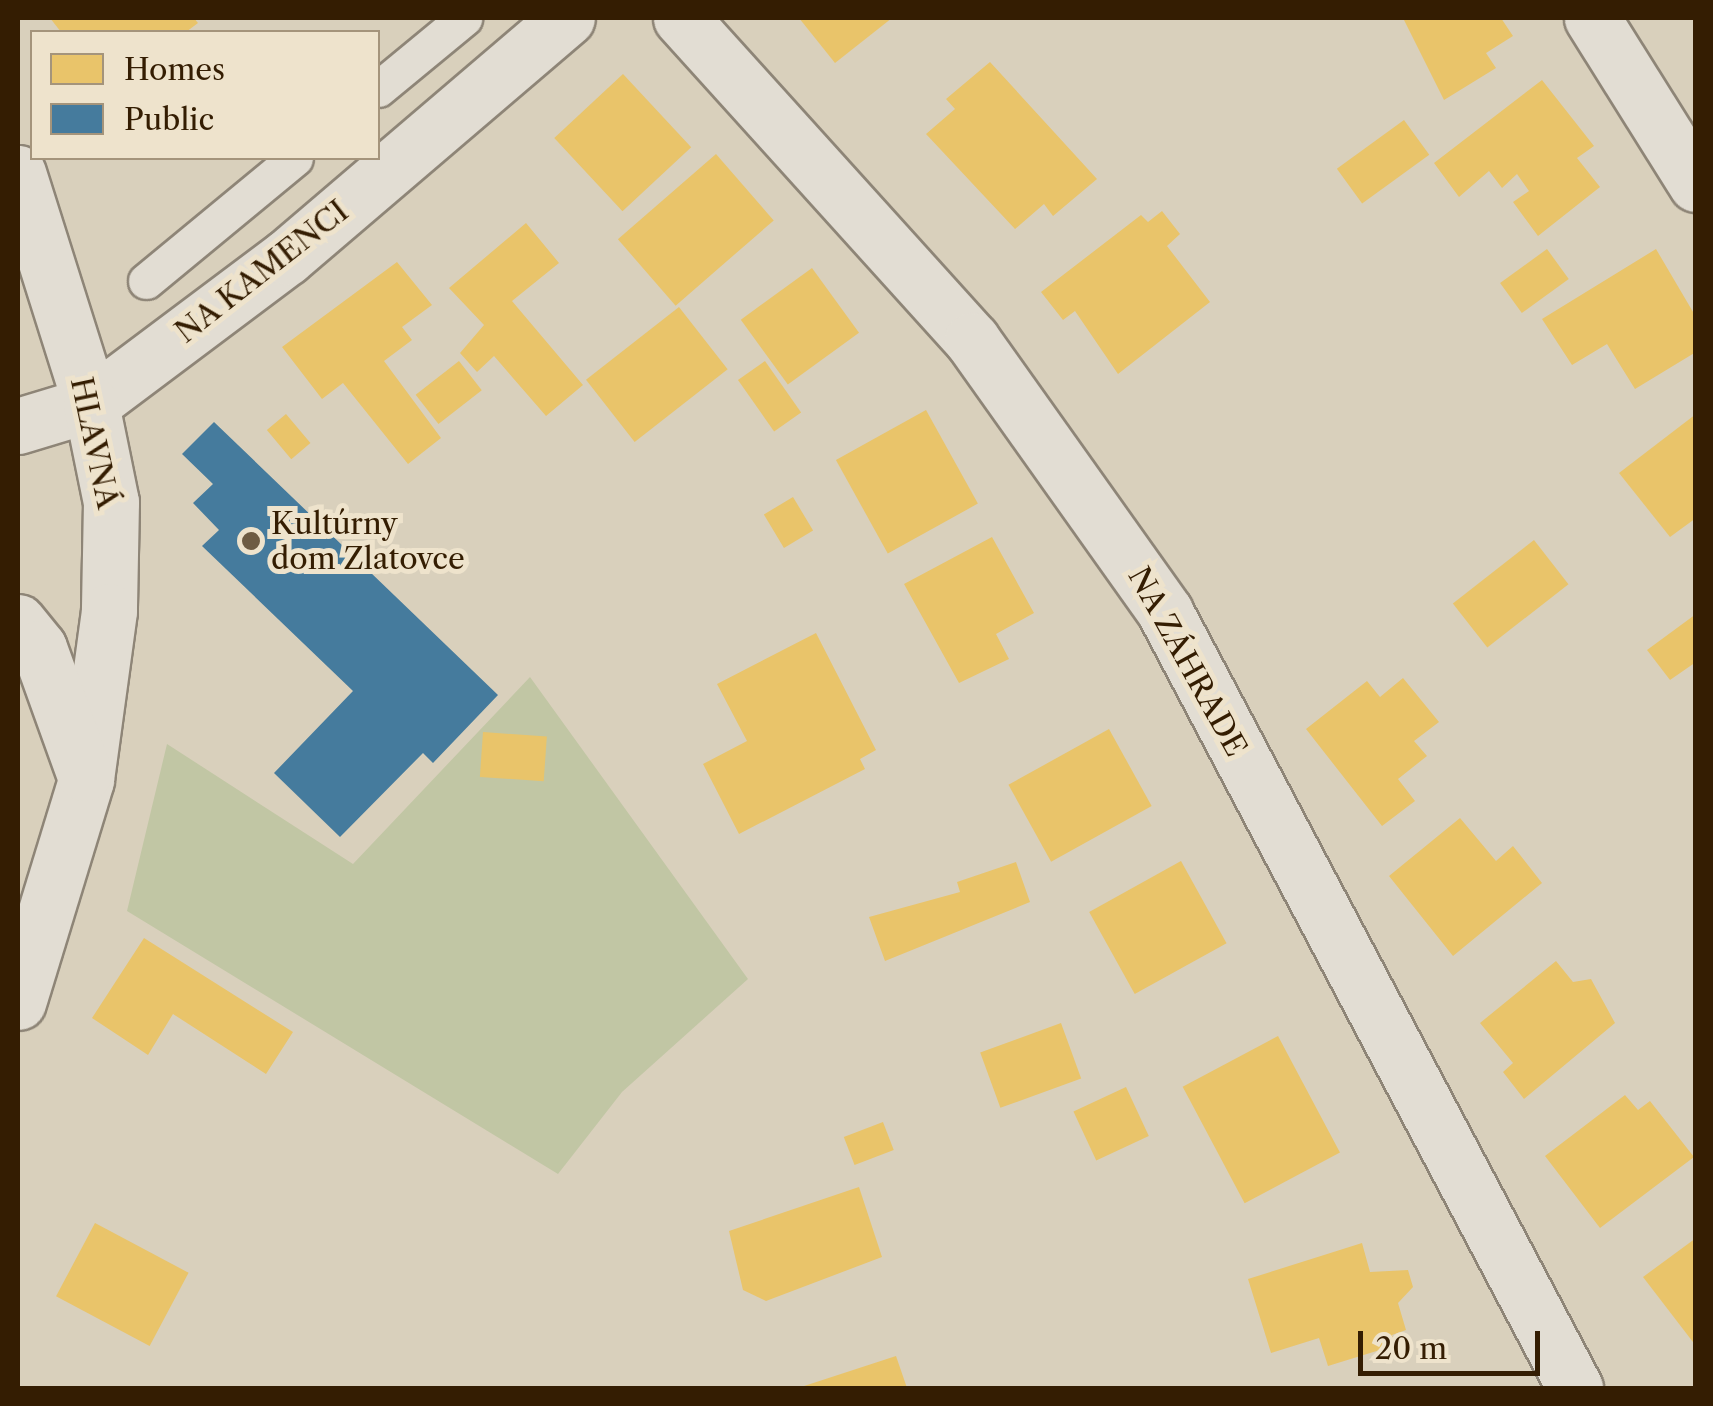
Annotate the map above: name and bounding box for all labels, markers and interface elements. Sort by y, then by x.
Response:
legend [30,30,380,160]
text: Homes [124,51,225,88]
text: Public [124,101,214,138]
street label: NA KAMENCI [168,193,356,351]
street label: HLAVNÁ [62,374,126,512]
place label: Kultúrny dom Zlatovce [271,506,465,576]
marker: Kultúrny dom Zlatovce [240,530,262,552]
street label: NA ZÁHRADE [1120,561,1254,763]
scale bar [1363,1311,1546,1373]
text: 20 m [1375,1330,1447,1367]

